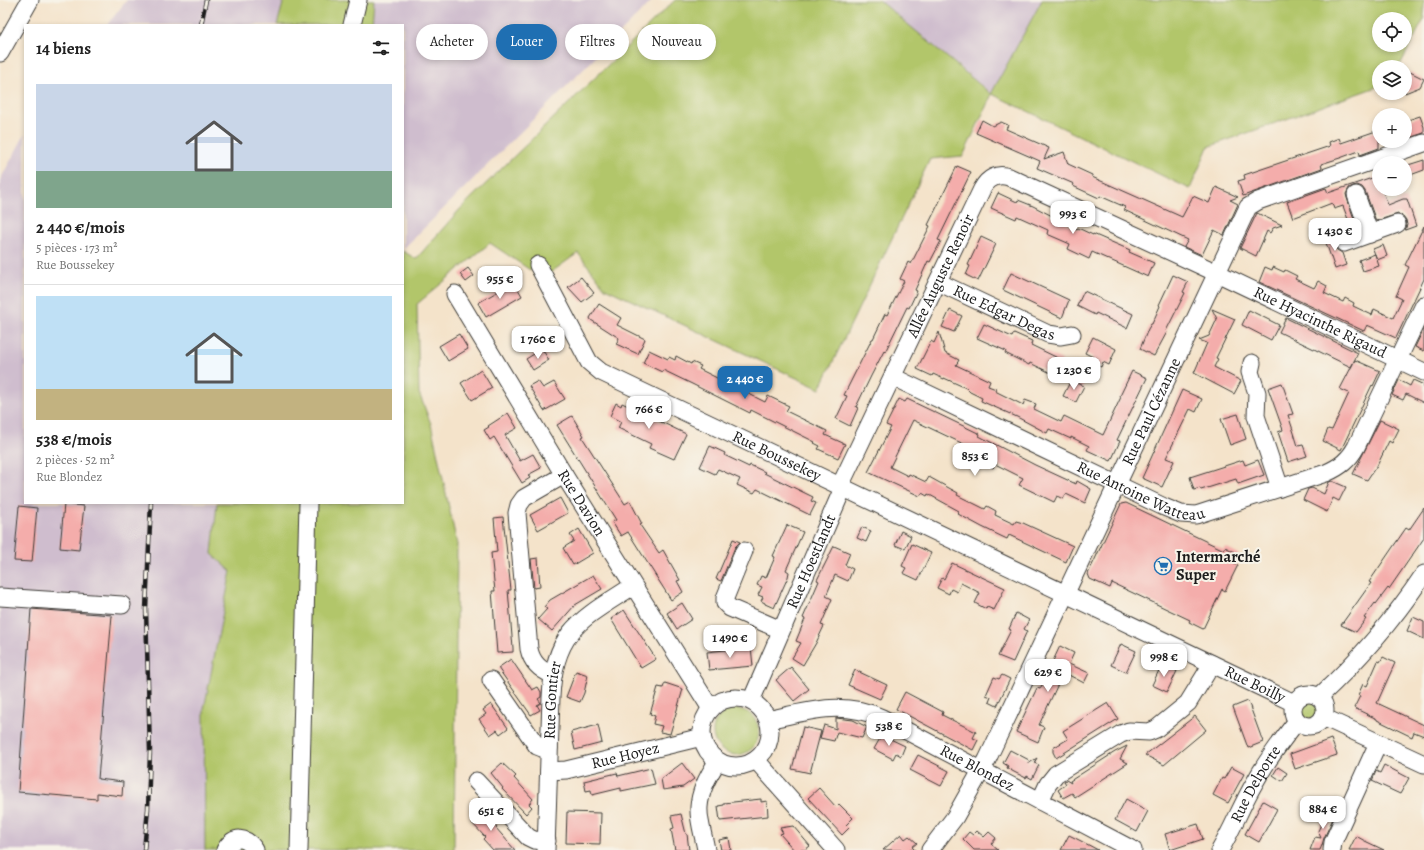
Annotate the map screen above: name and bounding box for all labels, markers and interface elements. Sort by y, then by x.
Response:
map controls [1372,12,1412,196]
button: locate [1372,12,1412,52]
chip: Acheter [416,24,488,60]
chip: Louer [496,24,557,60]
chip: Filtres [565,24,629,60]
chip: Nouveau [637,24,716,60]
text: 14 biens [36,37,91,60]
icon: filters [370,37,392,59]
button: layers [1372,60,1412,100]
button: + [1372,108,1412,148]
icon: home [178,110,250,182]
button: − [1372,156,1412,196]
pin: 993 € [1045,201,1101,235]
text: 993 € [1059,205,1087,222]
street label: Allée Auguste Renoir [901,210,979,342]
text: 2 440 €/mois [36,216,125,239]
pin: 1 430 € [1298,218,1372,252]
text: 1 430 € [1318,222,1352,239]
text: 5 pièces · 173 m² [36,239,118,256]
text: Rue Boussekey [36,256,114,273]
pin: 955 € [472,266,528,300]
text: 955 € [487,270,513,287]
street label: Rue Edgar Degas [949,280,1056,346]
street label: Rue Hyacinthe Rigaud [1250,281,1391,364]
icon: home [178,322,250,394]
pin: 1 760 € [501,326,575,360]
text: 1 760 € [521,330,555,347]
street label: Rue Paul Cézanne [1117,354,1186,469]
pin: 1 230 € [1037,357,1111,391]
text: 1 230 € [1056,361,1092,378]
pin: 2 440 € [708,366,782,400]
text: 2 440 € [726,370,764,387]
pin: 766 € [621,396,677,430]
text: 766 € [635,400,663,417]
street label: Rue Boussekey [729,425,826,487]
text: 538 €/mois [36,428,112,451]
pin: 853 € [947,443,1003,477]
text: 853 € [961,447,989,464]
text: 2 pièces · 52 m² [36,451,115,468]
street label: Rue Antoine Watteau [1073,456,1208,526]
street label: Rue Davion [552,465,611,541]
text: Rue Blondez [36,468,102,485]
street label: Rue Hoestlandt [781,511,841,612]
place label: Intermarché Super [1176,546,1260,586]
supermarket icon: Intermarché Super [1153,556,1173,576]
pin: 1 490 € [693,625,767,659]
text: 1 490 € [712,629,748,646]
pin: 998 € [1136,644,1192,678]
text: 998 € [1150,648,1178,665]
street label: Rue Gontier [539,659,567,740]
pin: 629 € [1020,659,1076,693]
street label: Rue Boilly [1221,660,1290,709]
text: 629 € [1034,663,1062,680]
pin: 538 € [861,713,917,747]
text: 538 € [875,717,903,734]
street label: Rue Hoyez [589,737,661,774]
street label: Rue Blondez [936,739,1018,797]
street label: Rue Delporte [1225,741,1286,826]
pin: 884 € [1295,796,1351,830]
pin: 651 € [463,798,519,832]
text: 884 € [1309,800,1337,817]
text: 651 € [478,802,504,819]

